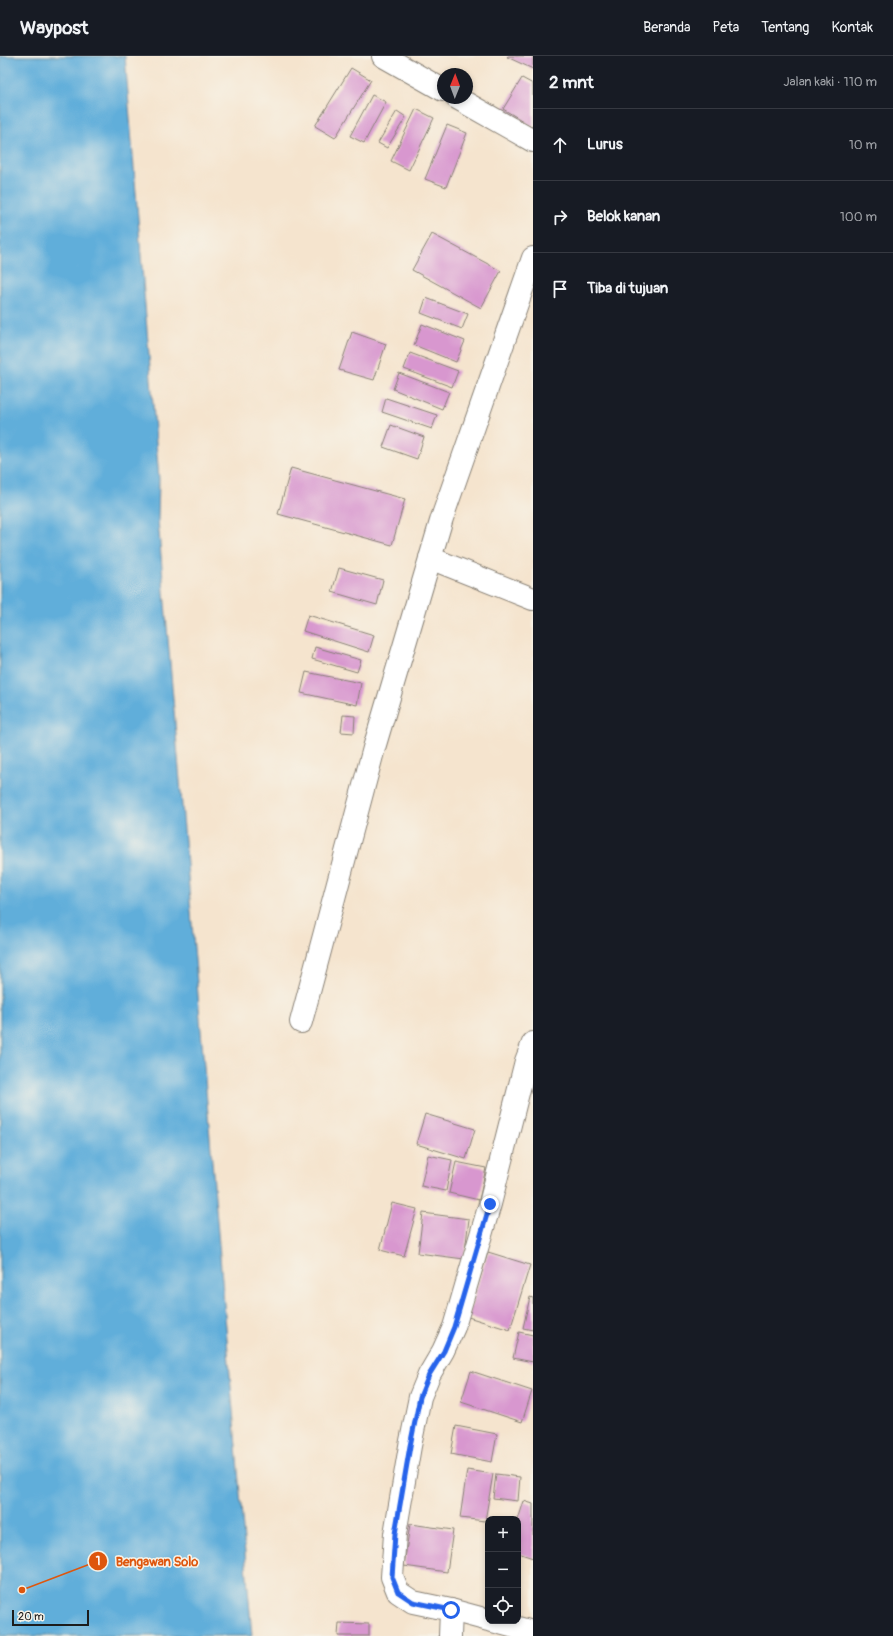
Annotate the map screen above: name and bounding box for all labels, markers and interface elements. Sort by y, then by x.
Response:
text: Waypost [20,16,89,40]
text: Beranda [643,19,691,36]
text: Peta [713,19,739,36]
text: Tentang [761,19,809,36]
text: Kontak [831,19,873,36]
north arrow [437,68,473,104]
text: 2 mnt [549,72,594,93]
text: Jalan kaki · 110 m [783,74,877,90]
icon: ahead [549,134,571,156]
text: Lurus [587,135,623,154]
text: 10 m [849,137,877,153]
icon: right [549,206,571,228]
text: Belok kanan [587,207,660,226]
text: 100 m [840,209,877,225]
icon: arrive [549,278,571,300]
text: Tiba di tujuan [587,279,668,298]
route end [481,1195,499,1213]
map controls [485,1516,521,1624]
button: + [485,1516,521,1552]
callout: Bengawan Solo [88,1549,206,1574]
button: − [485,1552,521,1588]
text: 1 [96,1554,100,1569]
text: Bengawan Solo [116,1554,198,1570]
button: locate [485,1588,521,1624]
route start [442,1601,460,1619]
scale bar [12,1608,89,1627]
text: 20 m [18,1610,44,1623]

